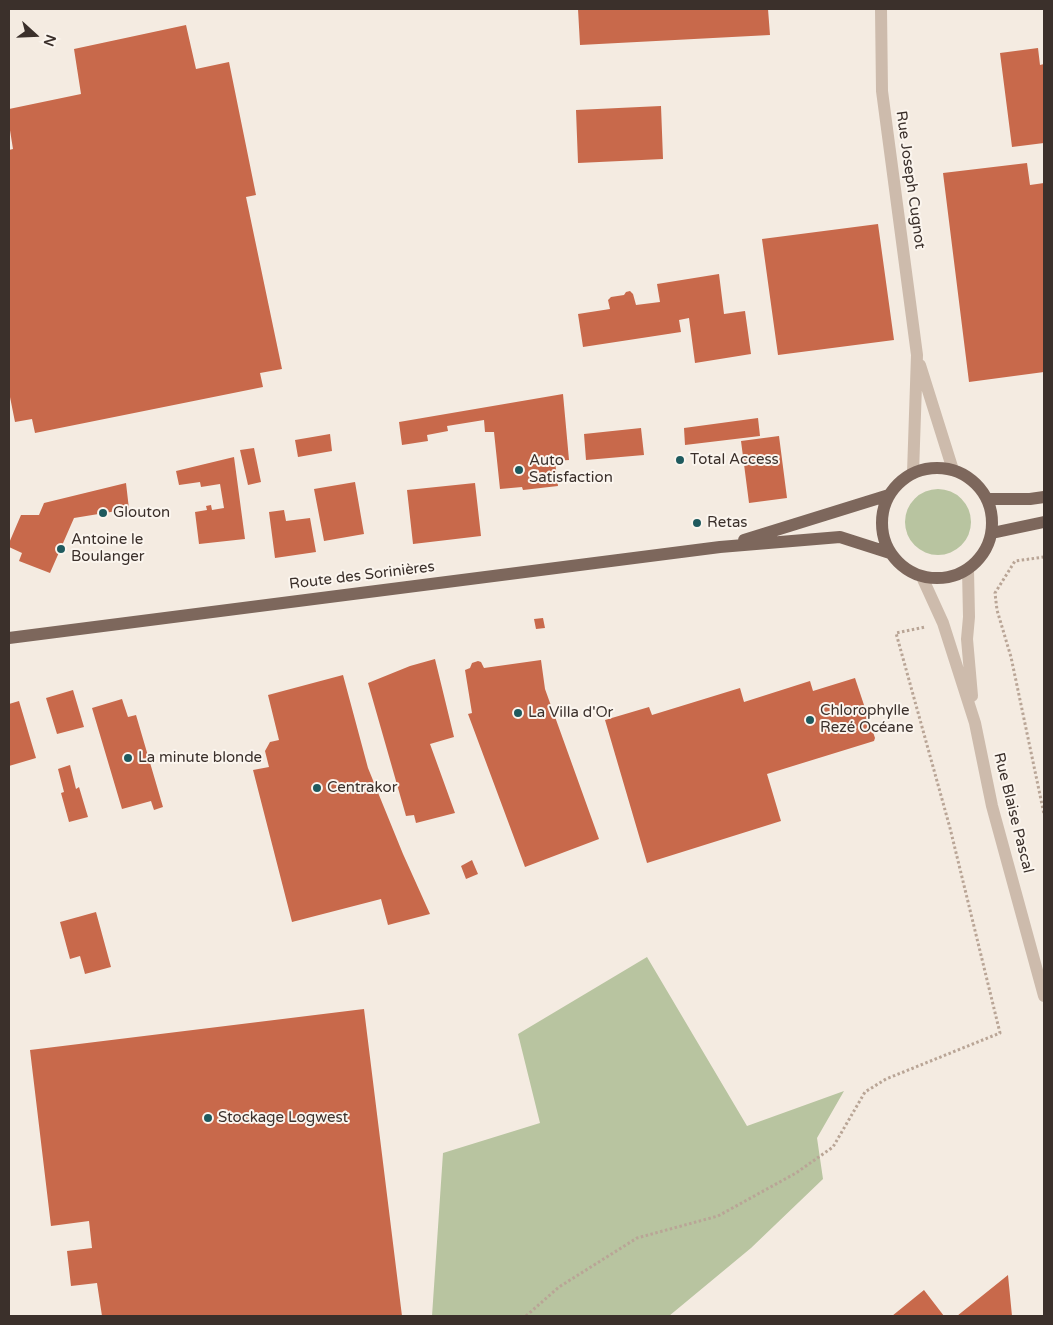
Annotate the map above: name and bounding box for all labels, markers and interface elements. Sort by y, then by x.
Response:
north arrow [10,10,60,60]
text: N [40,32,59,48]
street label: Rue Joseph Cugnot [891,110,929,250]
place label: Total Access [690,451,779,469]
place label: Auto Satisfaction [529,452,613,487]
marker: Total Access [674,454,686,466]
marker: Auto Satisfaction [513,464,525,476]
place label: Glouton [113,504,170,522]
marker: Glouton [97,507,109,519]
place label: Retas [707,514,748,532]
marker: Retas [691,517,703,529]
place label: Antoine le Boulanger [71,531,145,566]
marker: Antoine le Boulanger [55,543,67,555]
street label: Route des Sorinières [288,558,436,594]
place label: Chlorophylle Rezé Océane [820,702,913,737]
place label: La Villa d'Or [528,704,613,722]
marker: La Villa d'Or [512,707,524,719]
marker: Chlorophylle Rezé Océane [804,714,816,726]
place label: La minute blonde [138,749,262,767]
street label: Rue Blaise Pascal [989,751,1037,875]
marker: La minute blonde [122,752,134,764]
place label: Centrakor [327,779,397,797]
marker: Centrakor [311,782,323,794]
place label: Stockage Logwest [218,1109,348,1127]
marker: Stockage Logwest [202,1112,214,1124]

